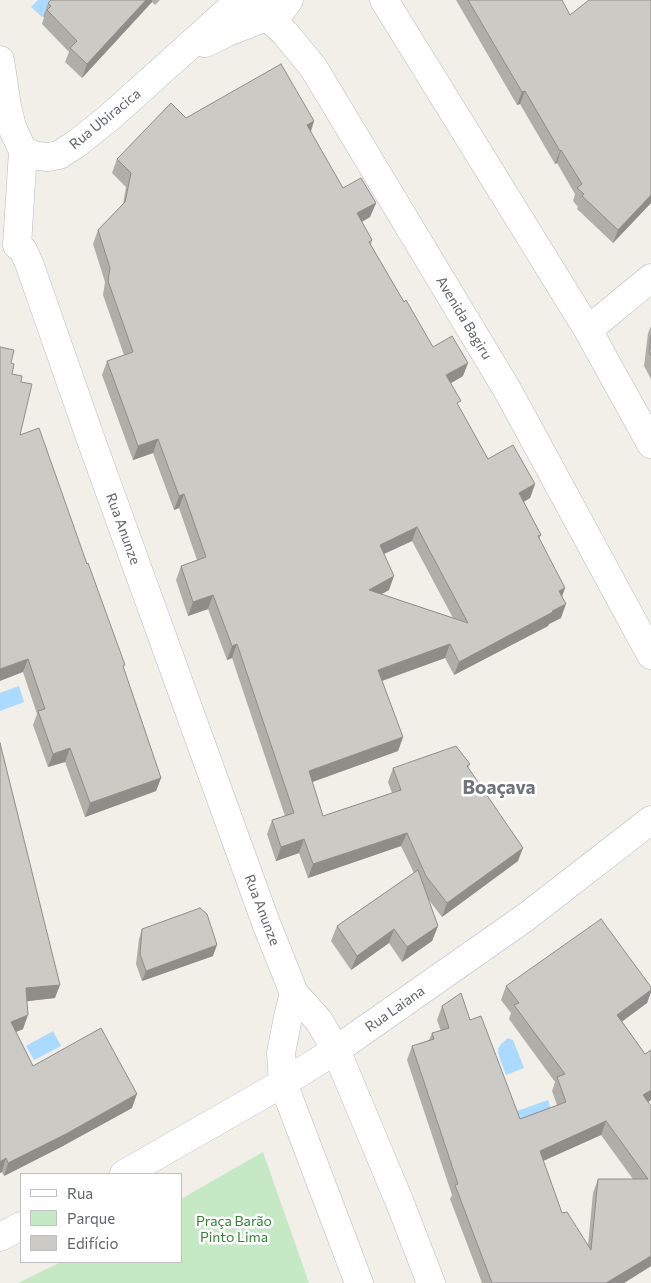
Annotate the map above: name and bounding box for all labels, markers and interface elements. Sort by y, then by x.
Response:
street label: Rua Ubiracica [66,85,144,153]
street label: Avenida Bagiru [433,273,495,363]
street label: Rua Anunze [102,491,144,567]
district label: Boaçava [462,777,536,799]
street label: Rua Anunze [241,872,283,948]
street label: Rua Laiana [362,982,428,1036]
legend [20,1173,182,1263]
text: Rua [67,1184,93,1202]
text: Parque [67,1209,115,1227]
park label: Praça Barão Pinto Lima [196,1213,272,1246]
text: Edifício [67,1234,118,1252]

